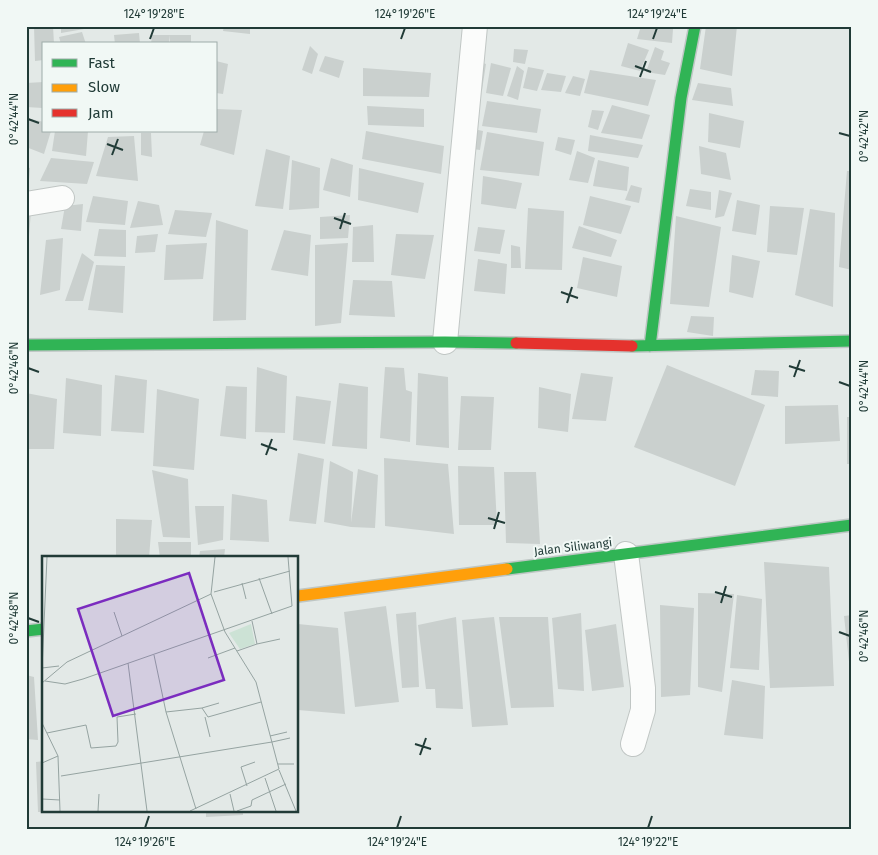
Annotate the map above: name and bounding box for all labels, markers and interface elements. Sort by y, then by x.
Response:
text: 124°19'28"E [123,7,185,21]
text: 124°19'26"E [375,7,435,21]
text: 124°19'24"E [627,7,687,21]
legend [42,42,218,132]
text: Fast [88,54,115,72]
text: Slow [88,78,120,96]
text: 0°42'44"N [7,93,21,145]
text: Jam [88,104,114,122]
text: 0°42'42"N [857,110,871,162]
text: 0°42'46"N [7,342,21,394]
text: 0°42'44"N [857,360,871,412]
street label: Jalan Siliwangi [533,535,613,559]
inset map [42,556,299,812]
text: 0°42'48"N [7,591,21,645]
text: 0°42'46"N [857,610,871,662]
text: 124°19'26"E [115,835,175,849]
text: 124°19'24"E [367,835,427,849]
text: 124°19'22"E [618,835,678,849]

